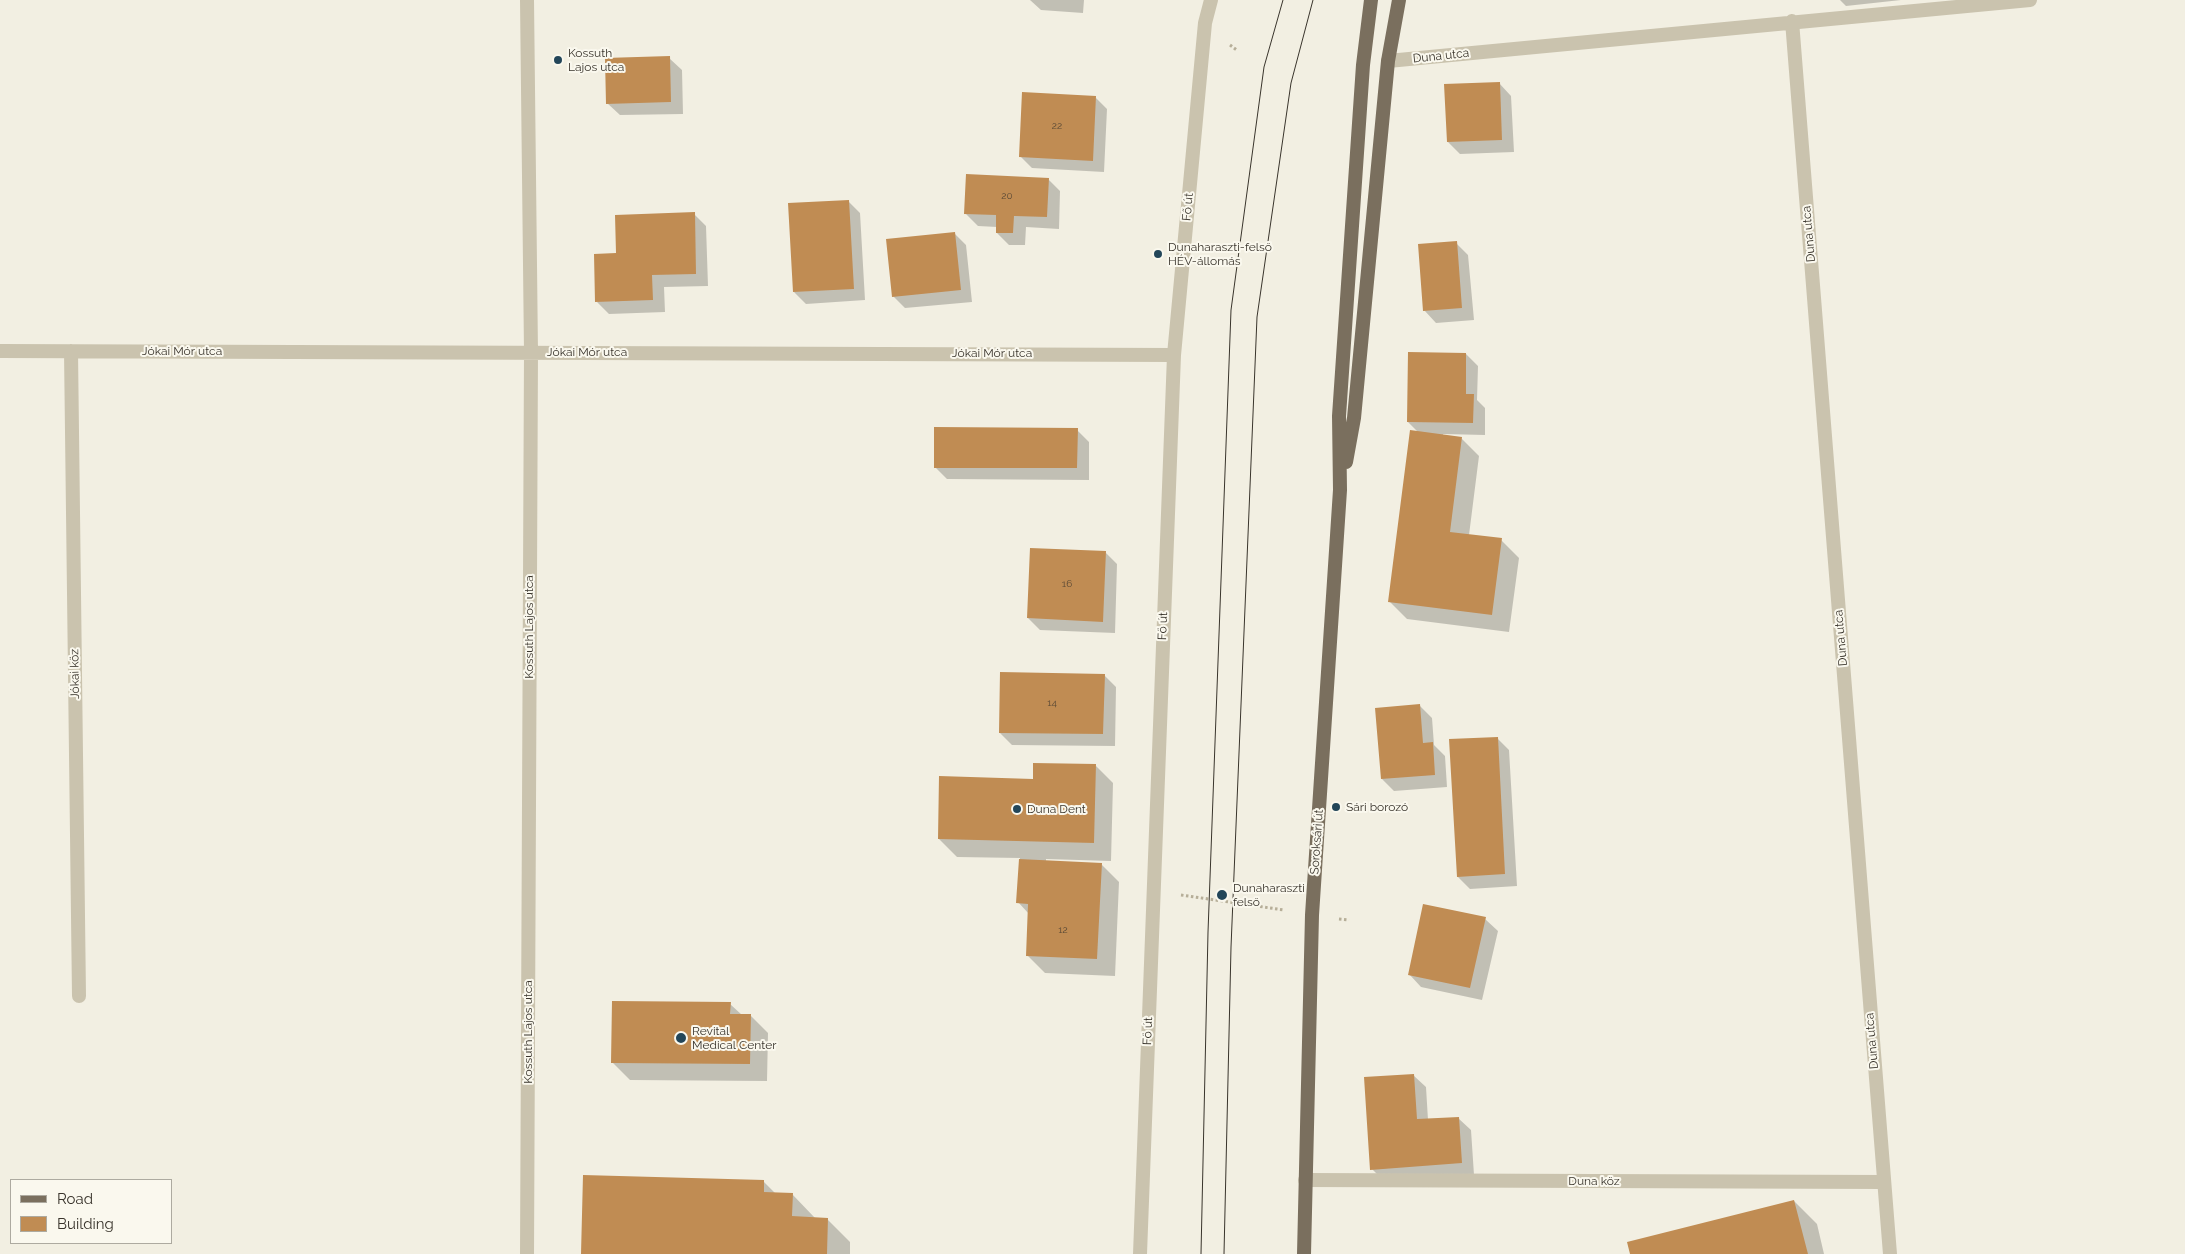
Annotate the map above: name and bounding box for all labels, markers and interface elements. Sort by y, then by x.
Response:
place label: Kossuth Lajos utca [568,46,624,74]
street label: Duna utca [1412,46,1470,66]
marker: Kossuth Lajos utca [552,54,564,66]
house number: 22 [1052,120,1062,132]
house number: 20 [1001,190,1013,202]
street label: Fő út [1180,192,1196,222]
street label: Duna utca [1799,205,1819,263]
place label: Dunaharaszti-felső HÉV-állomás [1168,240,1272,268]
marker: Dunaharaszti-felső HÉV-állomás [1152,248,1164,260]
street label: Jókai Mór utca [142,344,222,358]
street label: Jókai Mór utca [547,345,627,359]
street label: Jókai Mór utca [952,346,1032,360]
street label: Kossuth Lajos utca [522,575,536,679]
house number: 16 [1062,578,1072,590]
street label: Duna utca [1831,609,1851,667]
street label: Fő út [1155,612,1171,640]
street label: Jókai köz [67,649,83,699]
house number: 14 [1047,697,1057,709]
place label: Sári borozó [1346,800,1408,814]
marker: Sári borozó [1330,801,1342,813]
place label: Duna Dent [1027,802,1086,816]
marker: Duna Dent [1011,803,1023,815]
street label: Soroksári út [1308,809,1326,875]
place label: Dunaharaszti felső [1233,881,1305,909]
marker: Dunaharaszti felső [1215,888,1229,902]
house number: 12 [1058,924,1068,936]
street label: Kossuth Lajos utca [521,980,535,1084]
street label: Duna utca [1862,1012,1882,1070]
street label: Fő út [1140,1017,1156,1045]
place label: Revital Medical Center [692,1024,776,1052]
marker: Revital Medical Center [674,1031,688,1045]
street label: Duna köz [1568,1174,1620,1188]
legend [10,1179,172,1244]
text: Road [57,1190,93,1208]
text: Building [57,1215,114,1233]

